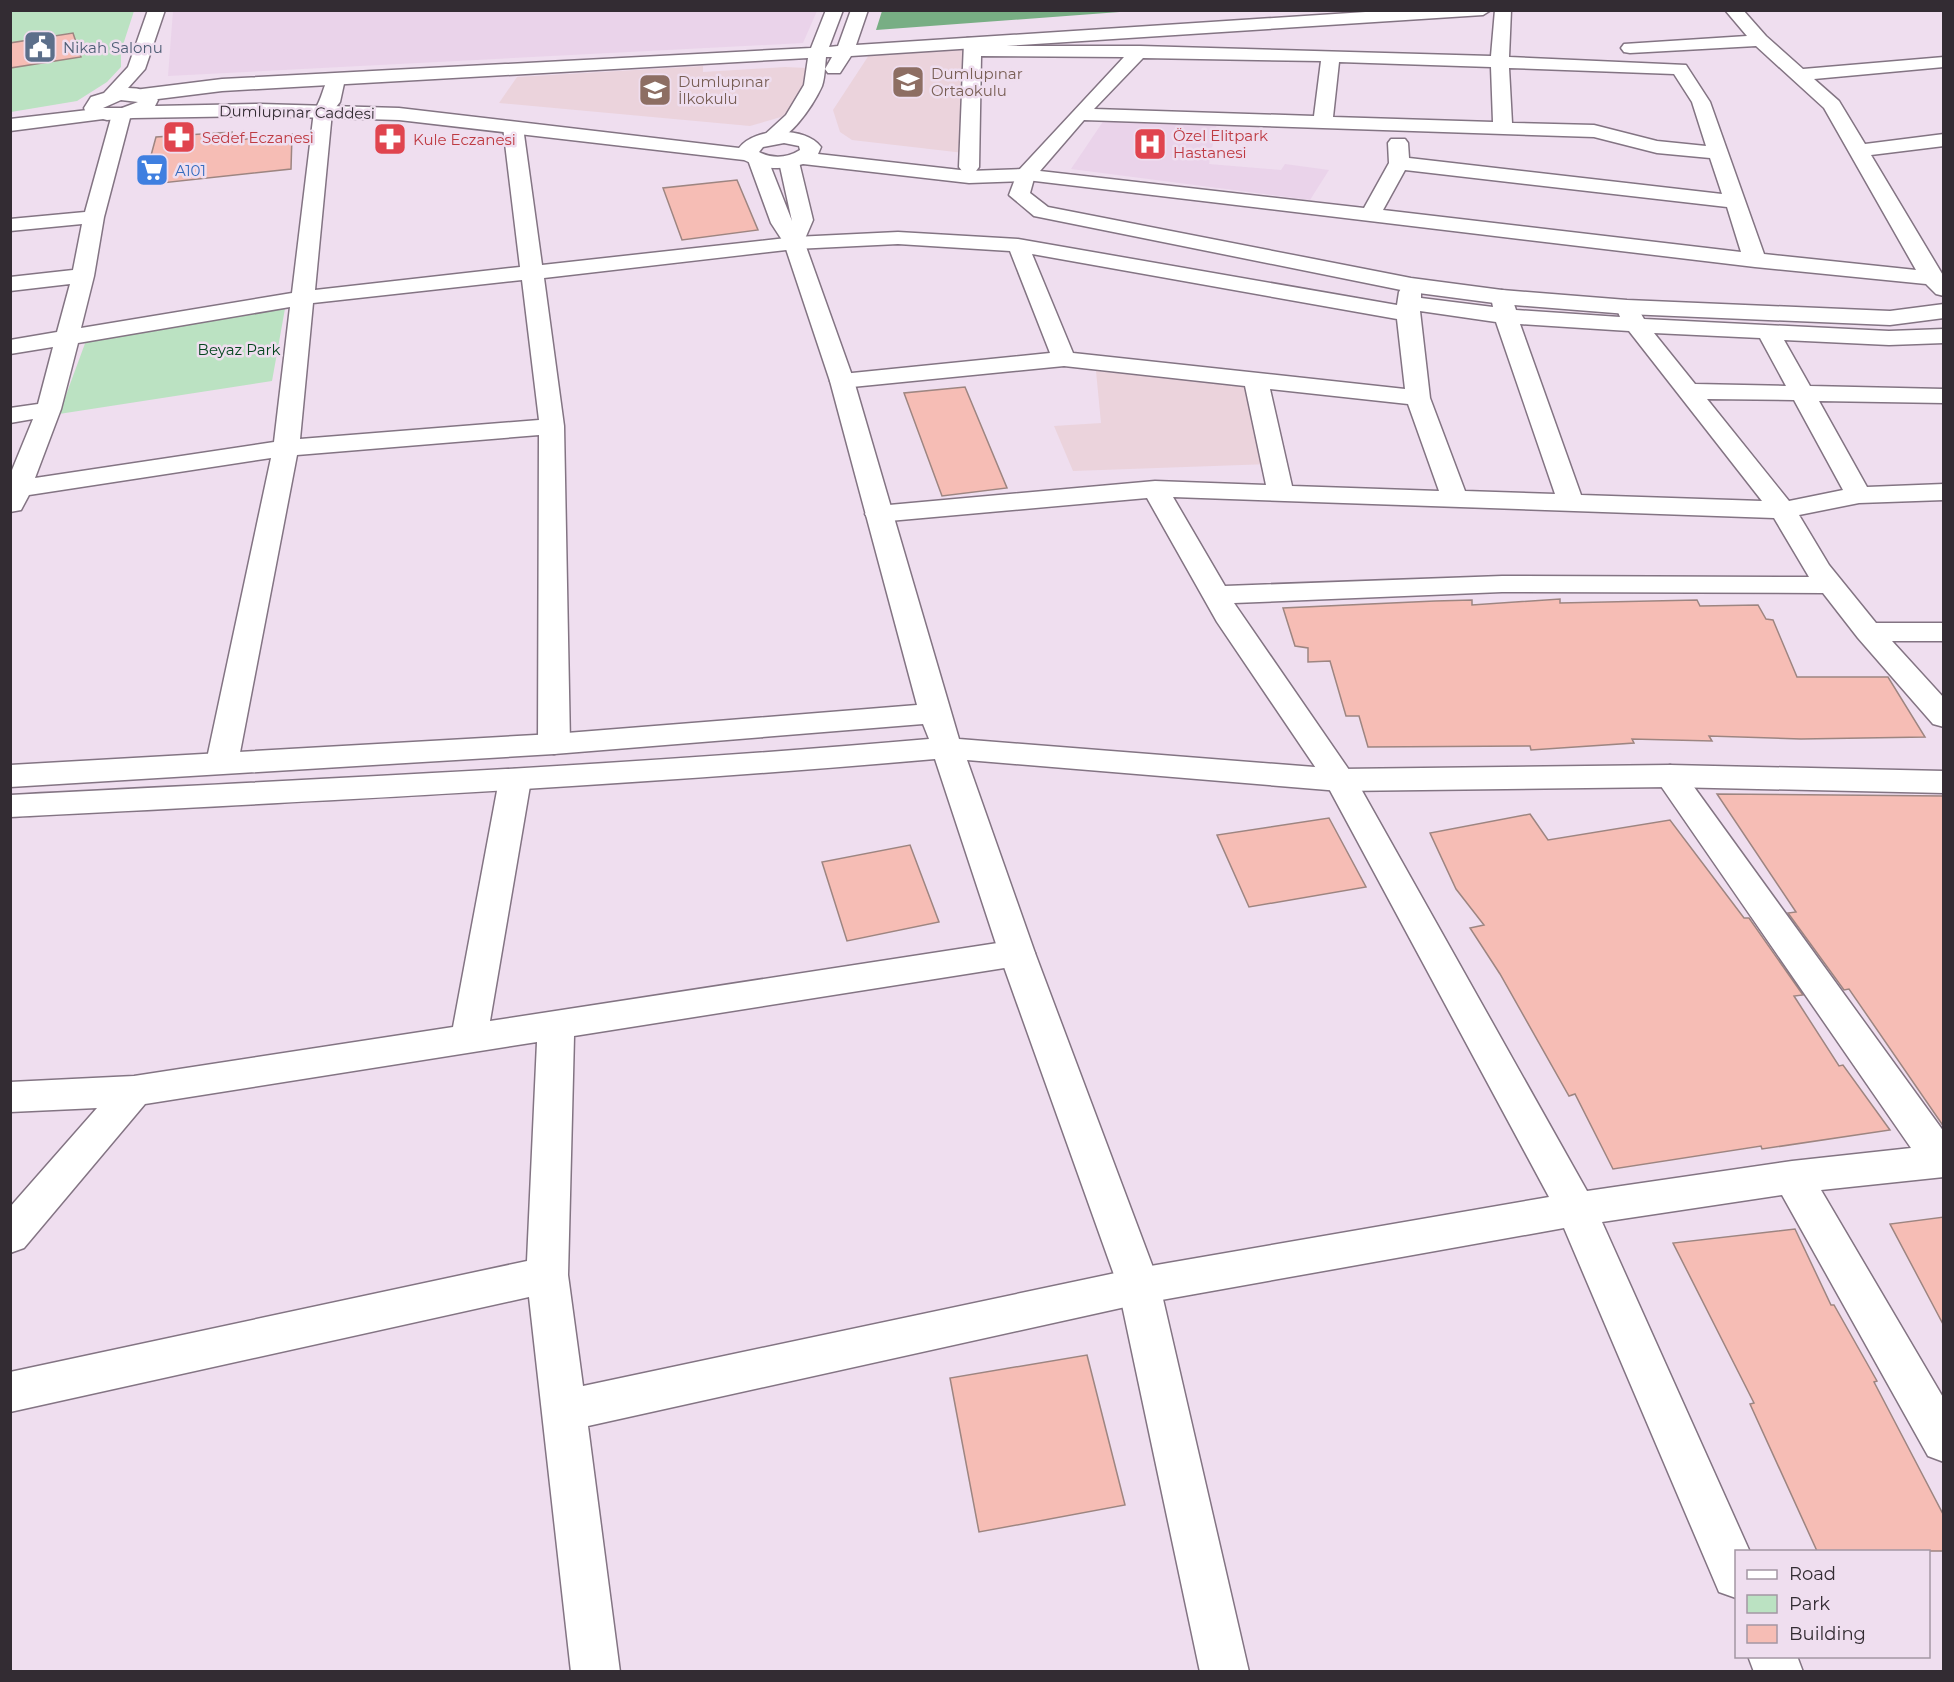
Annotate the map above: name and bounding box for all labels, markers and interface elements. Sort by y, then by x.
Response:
public building icon: Nikah Salonu [22,29,58,65]
place label: Nikah Salonu [63,38,163,57]
school or university icon: Dumlupınar Ortaokulu [890,64,926,100]
place label: Dumlupınar Ortaokulu [931,64,1023,100]
school or university icon: Dumlupınar İlkokulu [637,72,673,108]
place label: Dumlupınar İlkokulu [678,72,770,108]
street label: Dumlupınar Caddesi [219,101,375,123]
pharmacy icon: Sedef Eczanesi [161,119,197,155]
pharmacy icon: Kule Eczanesi [372,121,408,157]
hospital icon: Özel Elitpark Hastanesi [1132,126,1168,162]
place label: Özel Elitpark Hastanesi [1173,126,1268,162]
place label: Sedef Eczanesi [202,128,314,147]
place label: Kule Eczanesi [413,130,516,149]
supermarket icon: A101 [134,152,170,188]
place label: A101 [175,161,206,180]
park label: Beyaz Park [198,340,280,359]
legend [1735,1550,1930,1658]
text: Road [1789,1563,1836,1585]
text: Park [1789,1593,1830,1615]
text: Building [1789,1623,1866,1645]

